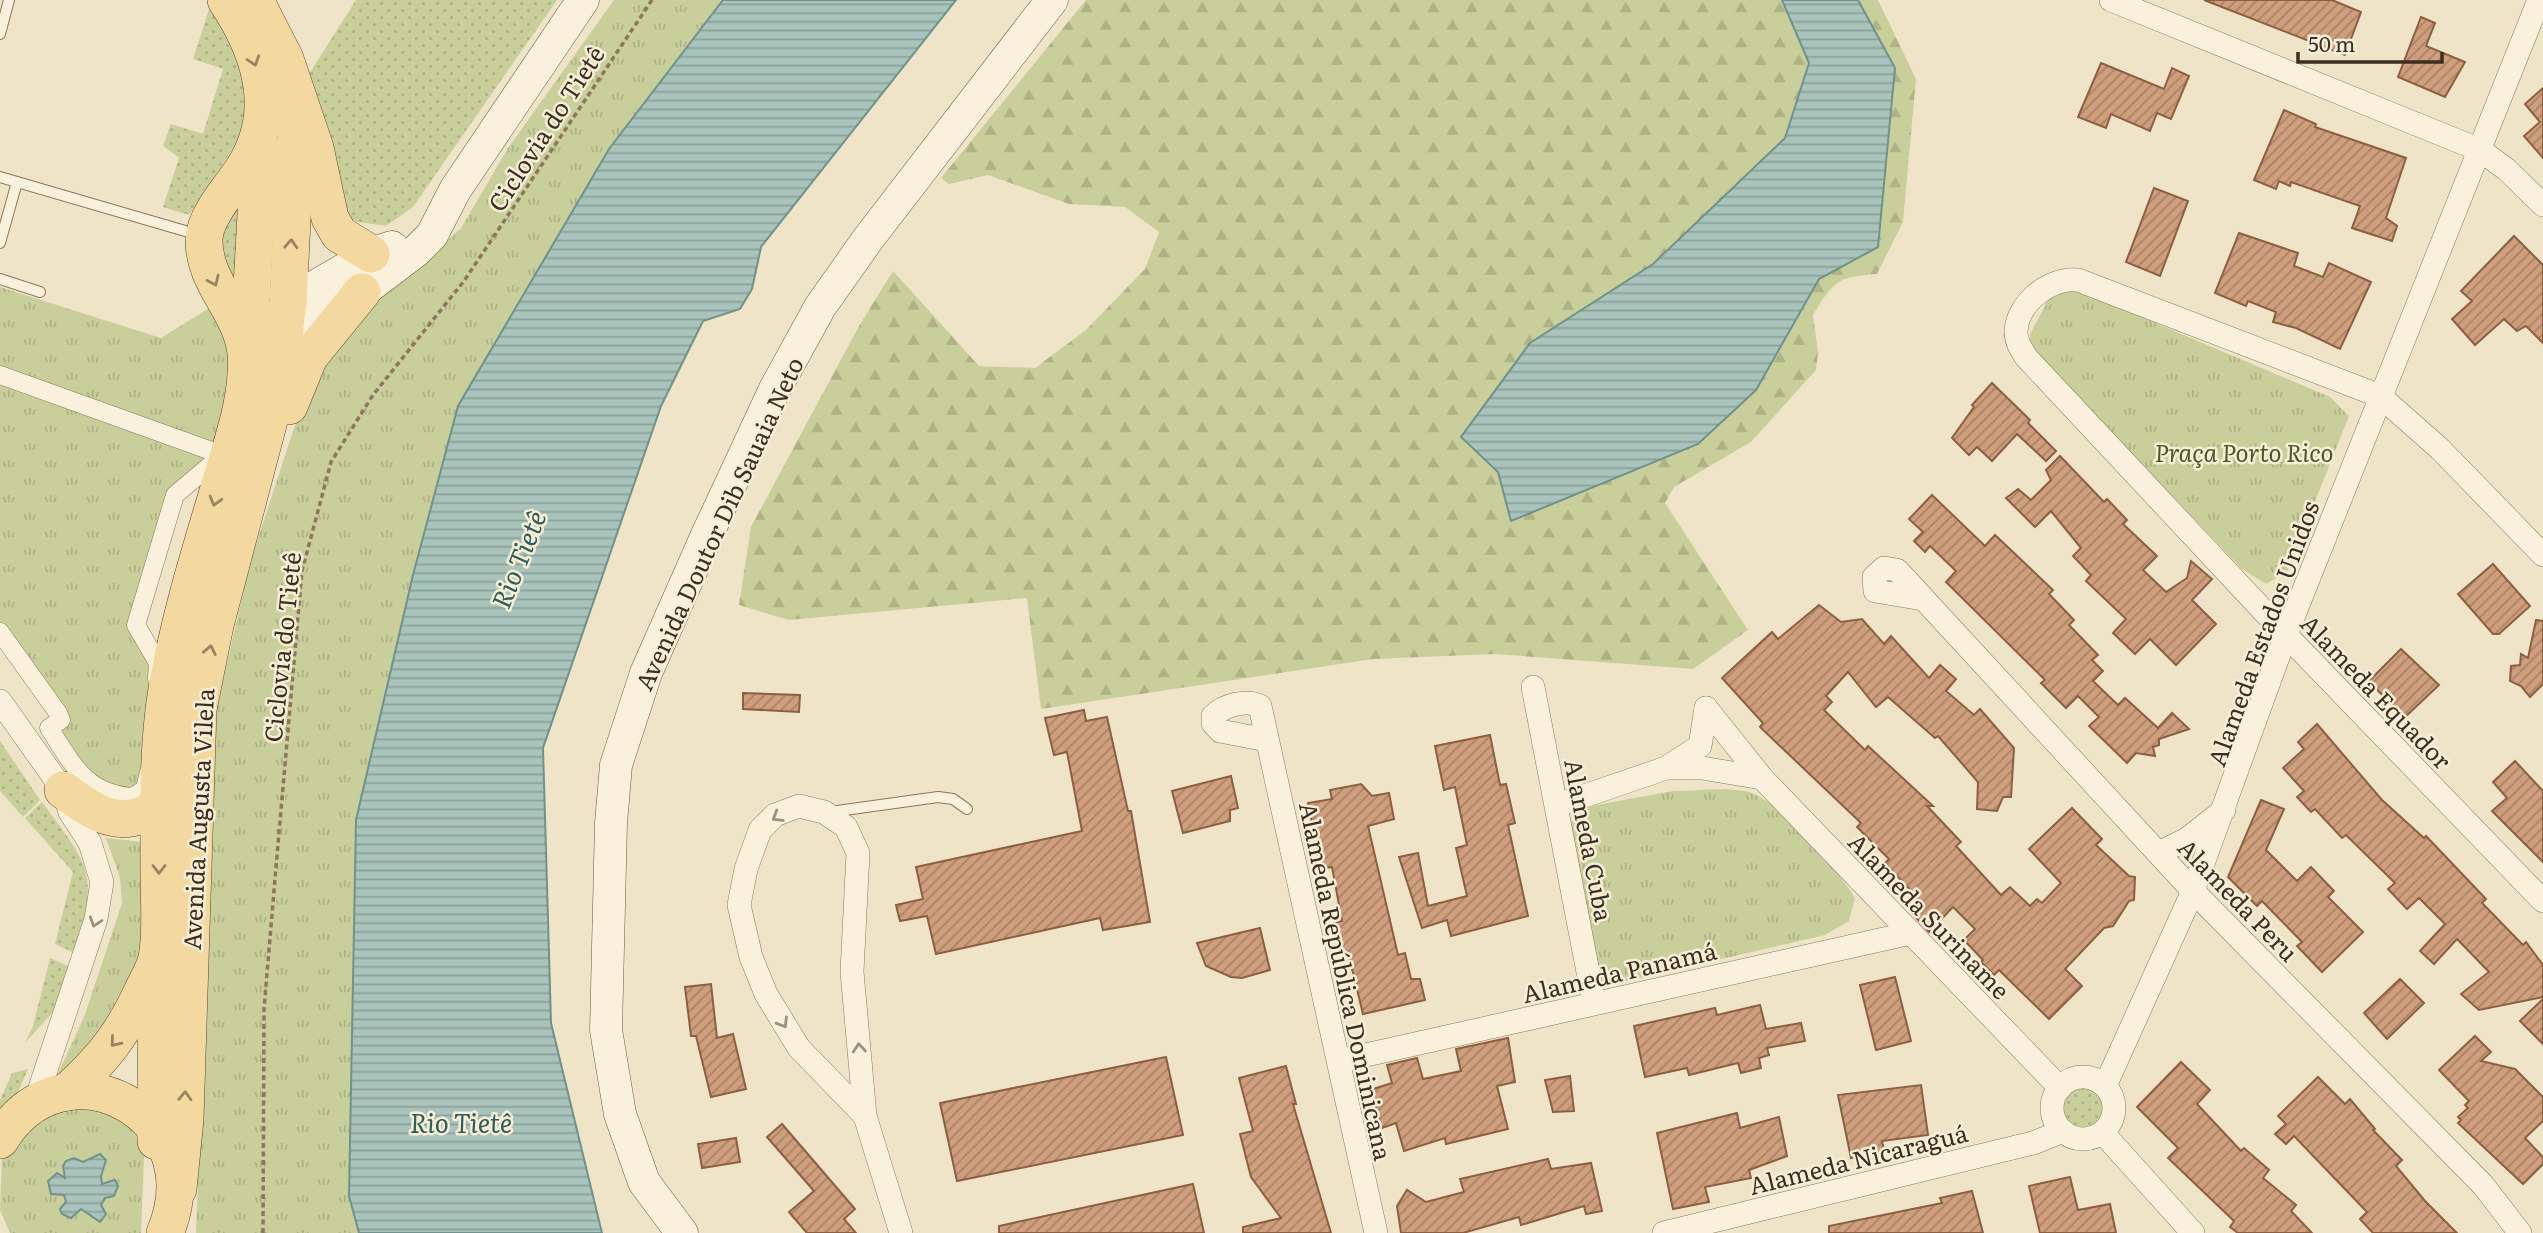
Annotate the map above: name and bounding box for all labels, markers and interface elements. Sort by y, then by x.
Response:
scale bar [2298,21,2442,65]
text: 50 m [2308,27,2355,58]
street label: Ciclovia do Tietê [478,38,612,218]
one-way arrow [246,55,261,67]
one-way arrow [284,239,299,250]
one-way arrow [206,274,220,286]
street label: Avenida Doutor Dib Sauaia Neto [625,351,811,695]
park label: Praça Porto Rico [2155,434,2333,469]
one-way arrow [209,495,223,507]
street label: Alameda Estados Unidos [2198,495,2326,771]
water label: Rio Tietê [480,504,554,614]
street label: Ciclovia do Tietê [254,550,308,744]
street label: Alameda Equador [2294,606,2461,777]
one-way arrow [201,644,216,656]
street label: Avenida Augusta Vilela [173,687,221,951]
street label: Alameda Cuba [1557,756,1623,924]
street label: Alameda República Dominicana [1292,799,1402,1163]
one-way arrow [772,808,785,821]
street label: Alameda Suriname [1841,824,2019,1006]
street label: Alameda Peru [2171,829,2307,969]
one-way arrow [151,864,167,875]
one-way arrow [89,915,103,927]
street label: Alameda Panamá [1518,932,1720,1010]
one-way arrow [775,1015,788,1028]
one-way arrow [111,1034,123,1047]
one-way arrow [852,1042,867,1053]
one-way arrow [178,1091,193,1102]
water label: Rio Tietê [410,1102,512,1141]
street label: Alameda Nicaraguá [1745,1114,1971,1202]

